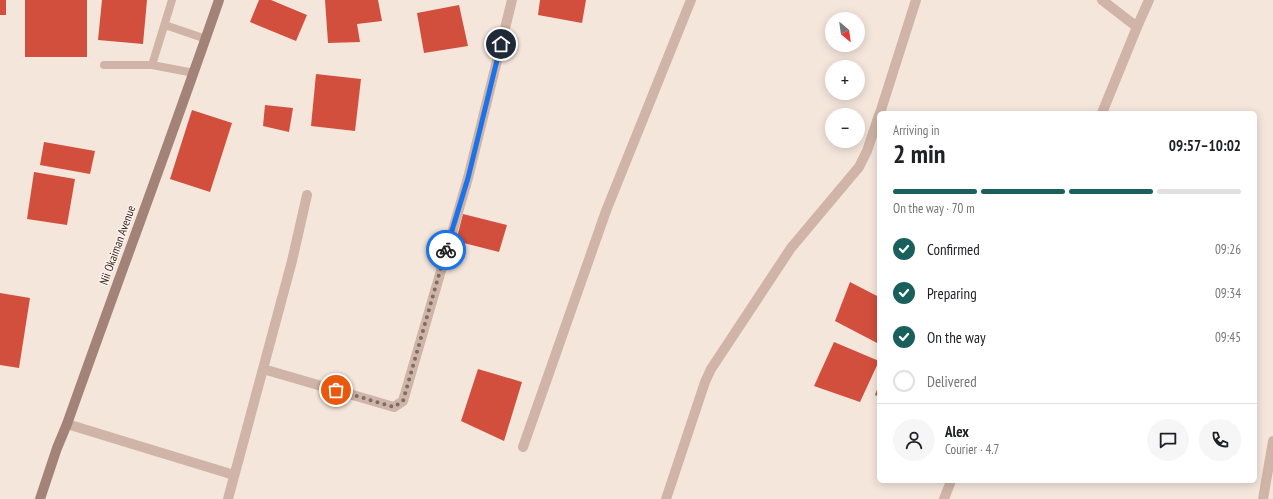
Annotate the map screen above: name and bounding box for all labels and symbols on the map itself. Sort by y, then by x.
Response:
north arrow [825,12,865,52]
pin [484,27,518,61]
street label: Nii Okaiman Avenue [96,203,138,287]
courier [426,230,466,270]
pin [319,373,353,407]

